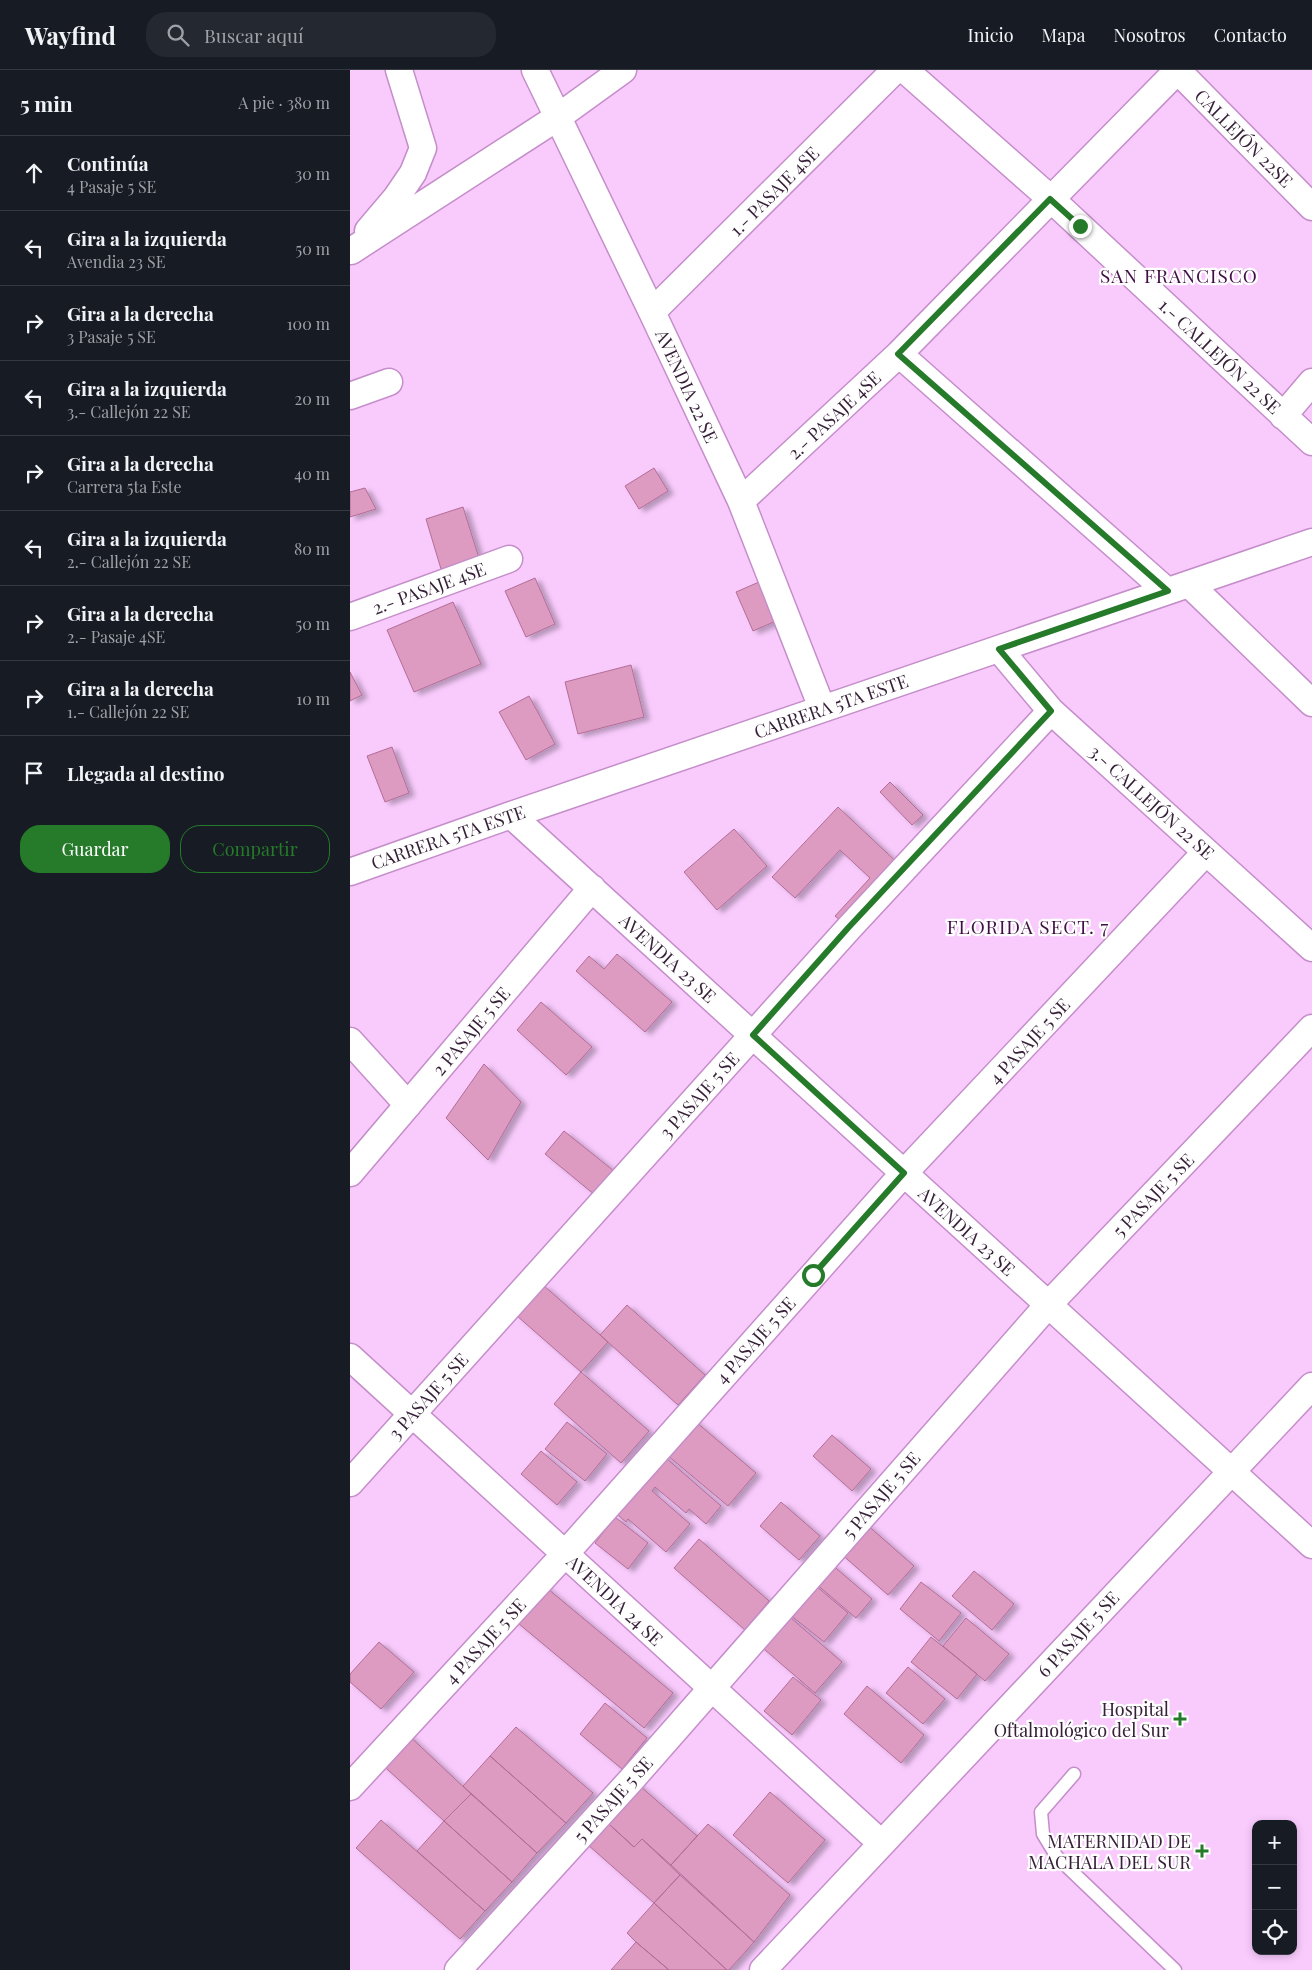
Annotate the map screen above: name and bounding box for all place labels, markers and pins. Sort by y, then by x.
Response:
place label: Hospital Oftalmológico del Sur [994,1697,1169,1742]
marker: Hospital Oftalmológico del Sur [1173,1712,1187,1726]
place label: MATERNIDAD DE MACHALA DEL SUR [1028,1829,1191,1874]
marker: MATERNIDAD DE MACHALA DEL SUR [1195,1844,1209,1858]

